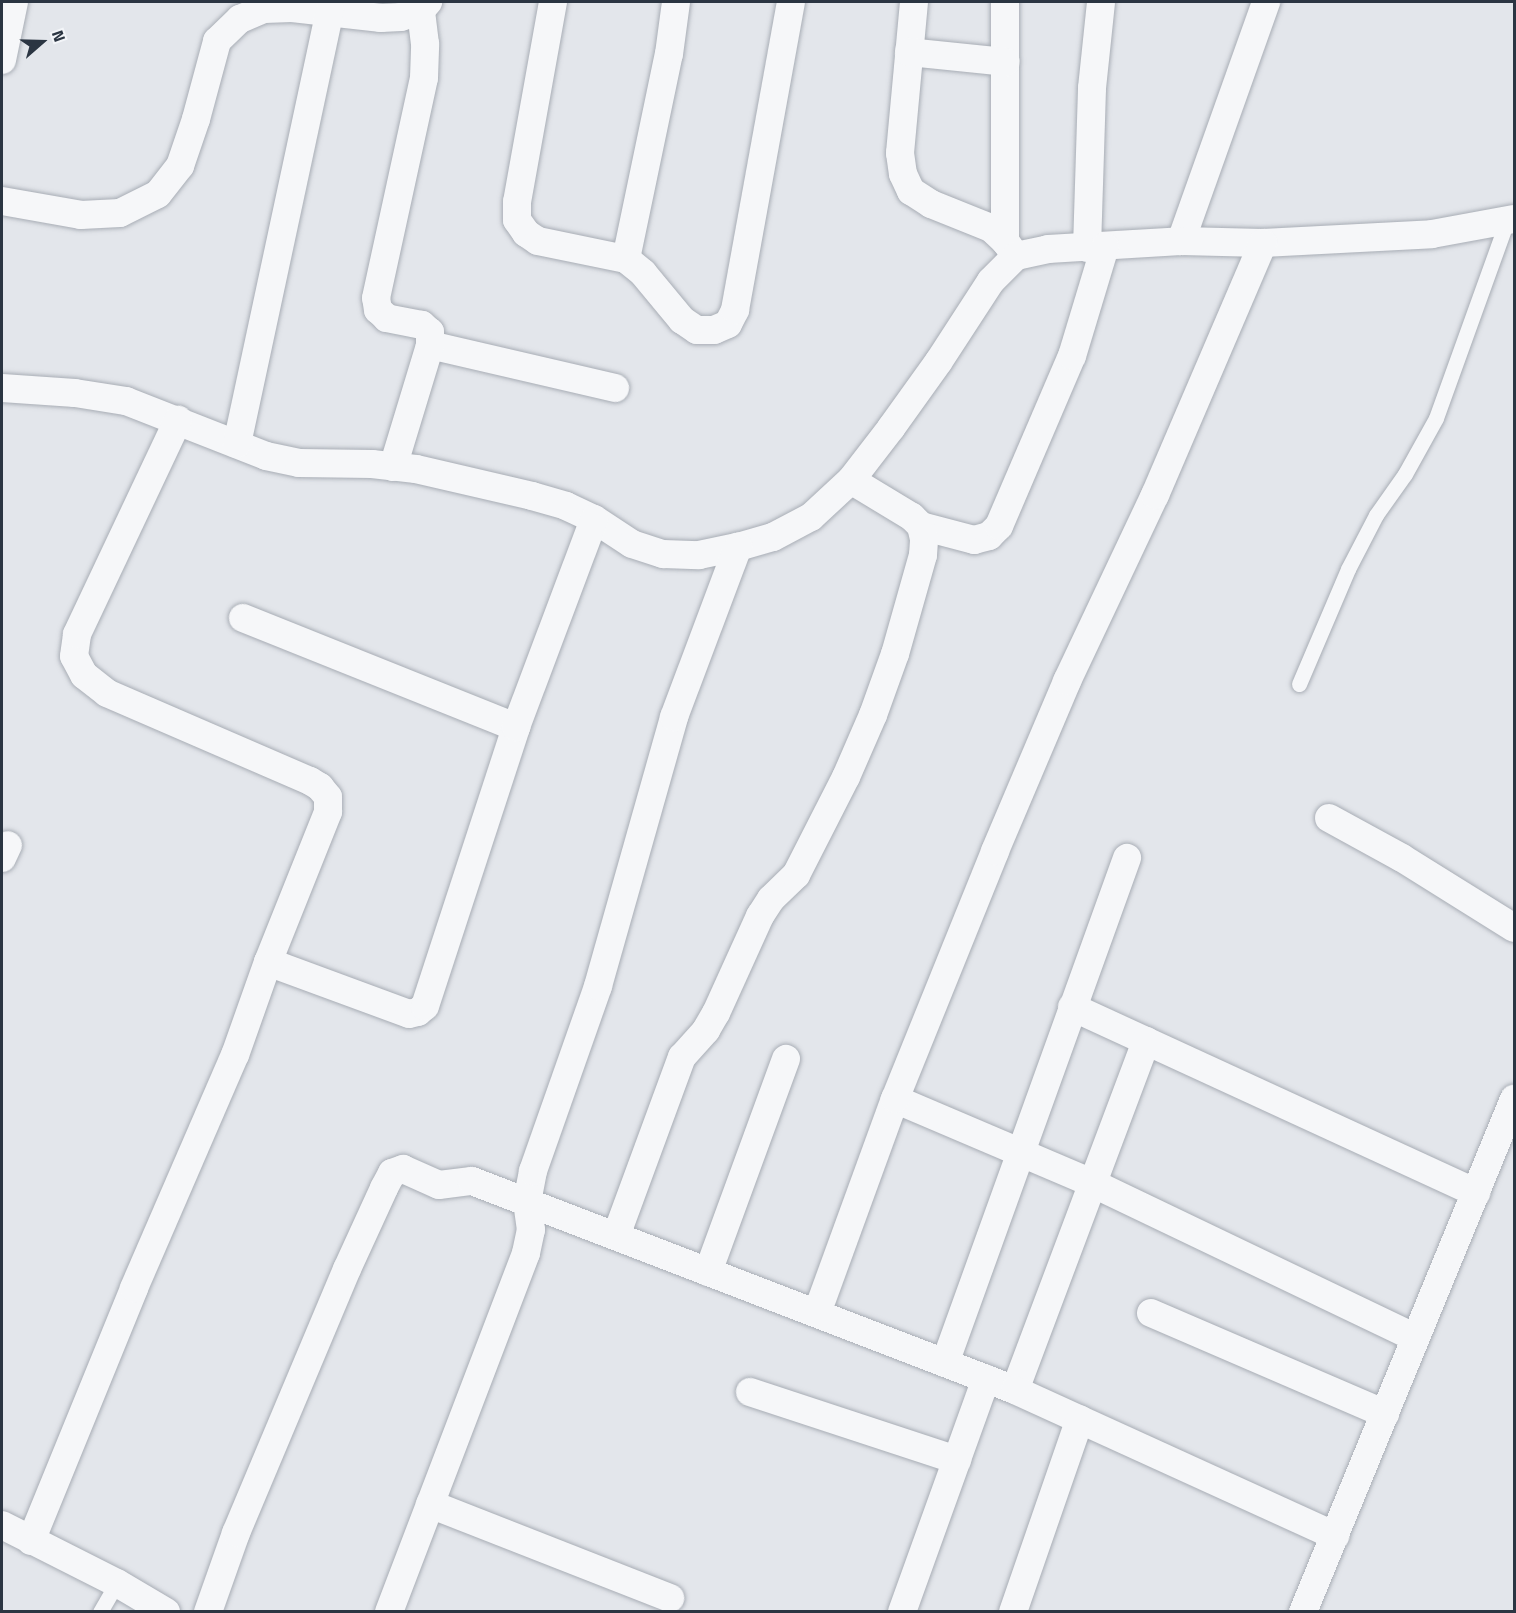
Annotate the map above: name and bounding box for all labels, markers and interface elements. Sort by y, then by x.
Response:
north arrow [12,12,72,72]
text: N [46,27,72,45]

